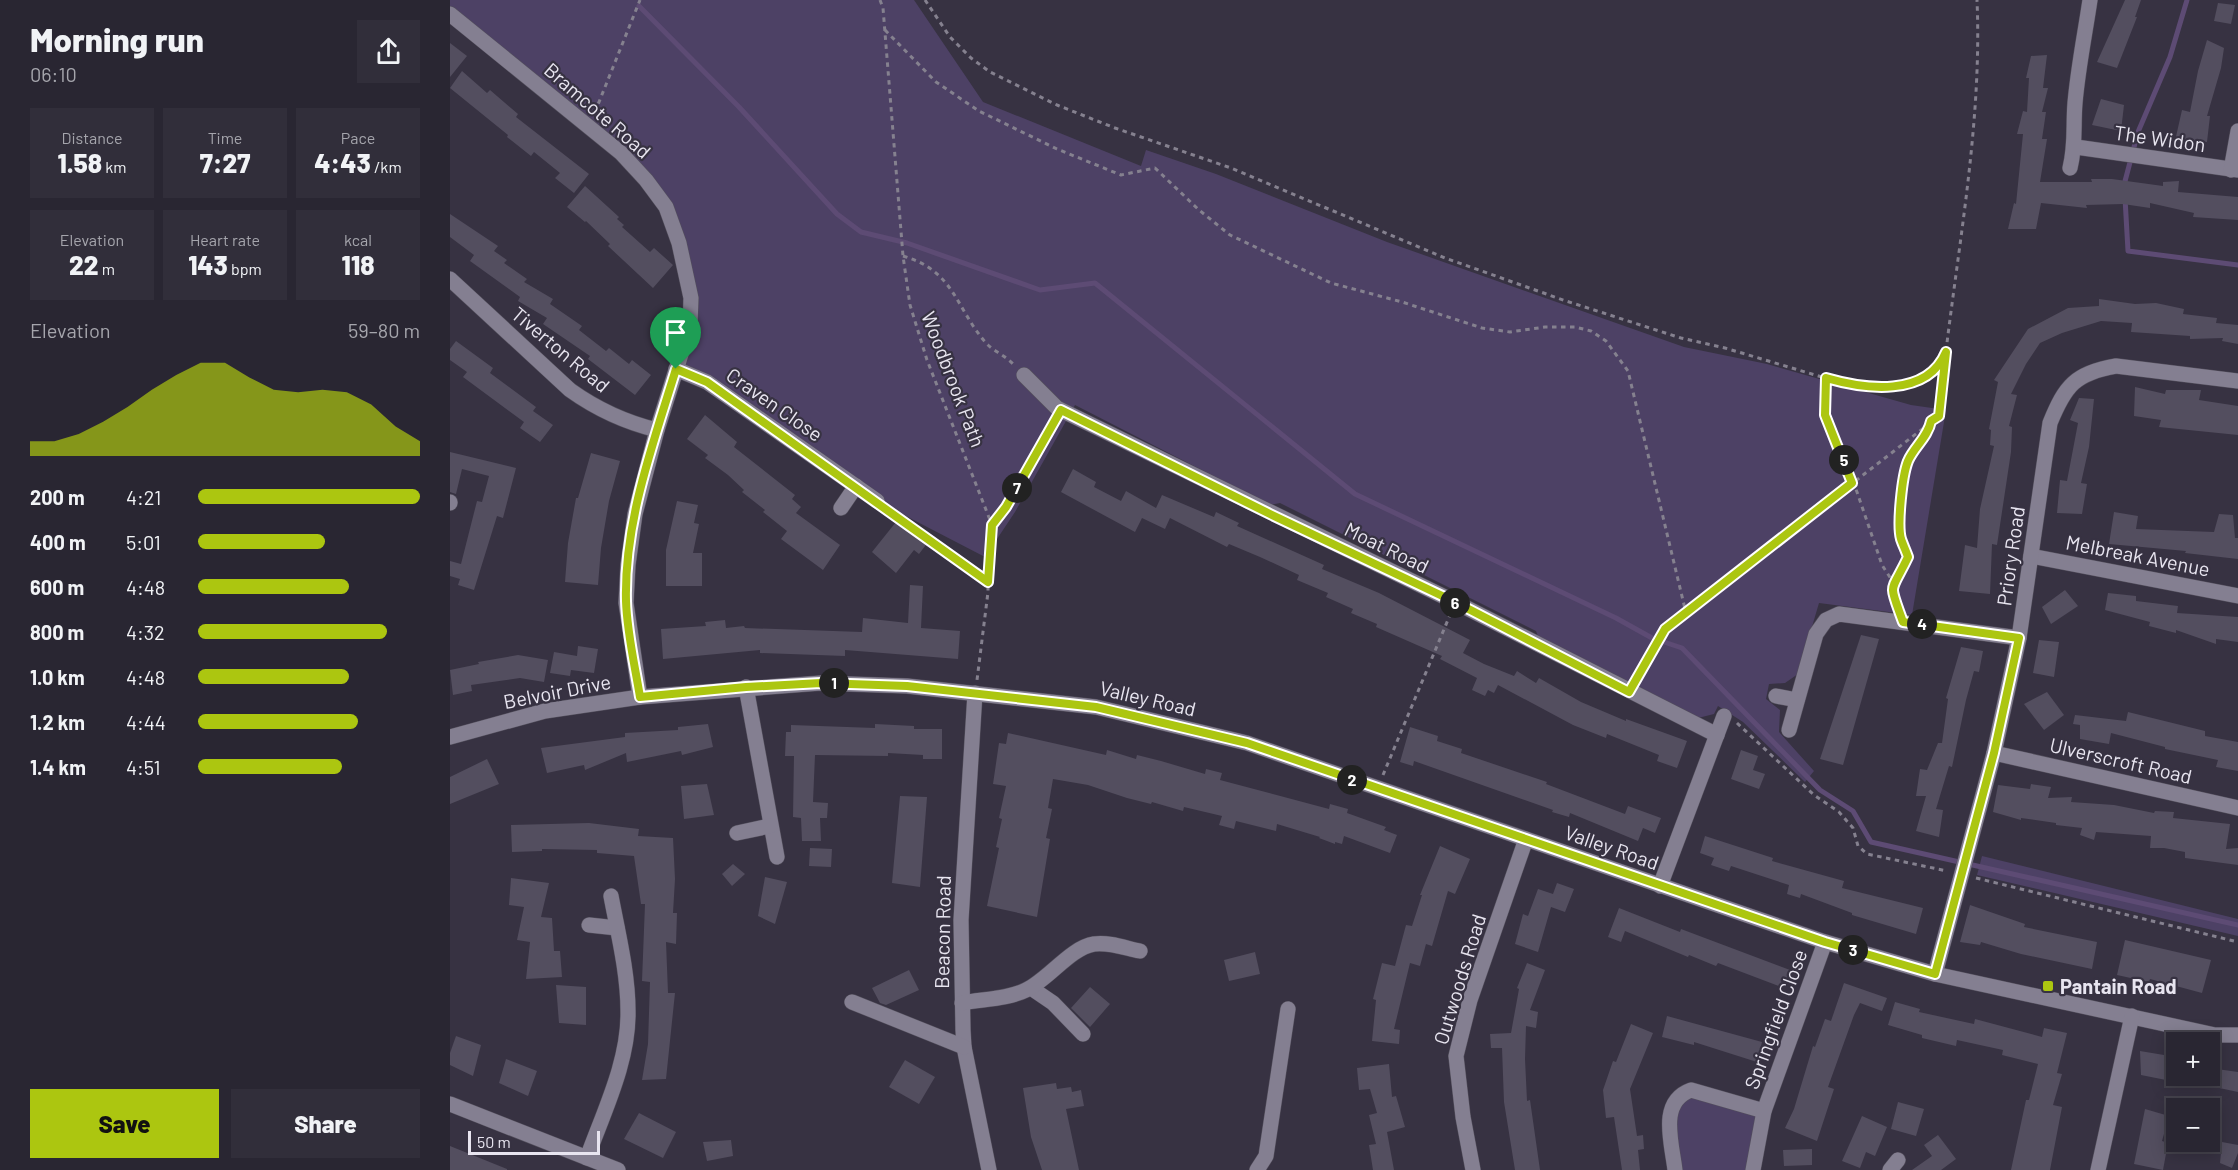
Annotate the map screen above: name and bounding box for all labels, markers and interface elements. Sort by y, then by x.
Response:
text: Morning run [30,19,204,59]
button: share [357,20,420,83]
street label: Bramcote Road [540,57,656,163]
text: 06:10 [30,62,77,86]
street label: The Widon [2113,120,2207,156]
text: Distance [62,128,122,147]
text: Time [208,128,242,147]
text: Pace [341,128,375,147]
text: 1.58 [57,147,102,178]
text: 7:27 [200,147,250,178]
text: 4:43 [314,147,371,178]
text: km [102,157,127,176]
text: /km [371,157,402,176]
text: Elevation [60,230,124,249]
text: Heart rate [190,230,260,249]
text: kcal [344,230,372,249]
text: 22 [69,249,99,280]
text: 143 [188,249,228,280]
text: 118 [342,249,374,280]
text: m [99,259,115,278]
text: bpm [228,259,262,278]
street label: Tiverton Road [507,301,615,397]
pin [650,307,701,369]
street label: Woodbrook Path [917,308,991,450]
icon: arrive [659,316,692,349]
text: Elevation [30,318,111,342]
text: 59–80 m [348,318,420,342]
street label: Craven Close [722,362,828,446]
pin: 5 [1829,445,1859,475]
text: 5 [1840,450,1848,469]
pin: 7 [1002,473,1032,503]
text: 7 [1013,478,1021,497]
text: 200 m [30,485,85,509]
text: 4:21 [126,485,161,509]
street label: Priory Road [1991,505,2029,607]
street label: Moat Road [1341,516,1433,578]
street label: Melbreak Avenue [2064,529,2212,581]
text: 400 m [30,530,86,554]
text: 5:01 [126,530,161,554]
text: 600 m [30,575,84,599]
text: 4:48 [126,575,165,599]
pin: 6 [1440,588,1470,618]
text: 6 [1451,593,1459,612]
pin: 4 [1907,609,1937,639]
text: 4 [1917,614,1927,633]
text: 800 m [30,620,84,644]
text: 4:32 [126,620,165,644]
text: 1.0 km [30,665,85,689]
text: 4:48 [126,665,165,689]
pin: 1 [819,668,849,698]
street label: Belvoir Drive [501,669,613,713]
text: 1 [831,673,837,692]
street label: Valley Road [1098,675,1198,721]
text: 1.2 km [30,710,85,734]
text: 4:44 [126,710,166,734]
street label: Ulverscroft Road [2048,732,2194,788]
text: 1.4 km [30,755,86,779]
text: 4:51 [126,755,161,779]
pin: 2 [1337,765,1367,795]
text: 2 [1348,770,1356,789]
street label: Valley Road [1562,820,1662,874]
street label: Beacon Road [929,875,955,989]
street label: Outwoods Road [1428,911,1490,1047]
pin: 3 [1838,935,1868,965]
text: 3 [1849,940,1857,959]
street label: Springfield Close [1739,946,1811,1092]
place label: Pantain Road [2060,974,2177,998]
marker: Pantain Road [2041,979,2055,993]
map controls [2166,1032,2220,1152]
button: + [2166,1032,2220,1086]
button: Save [30,1089,219,1158]
button: Share [231,1089,420,1158]
button: − [2166,1098,2220,1152]
scale bar [468,1128,600,1156]
text: 50 m [477,1132,511,1151]

